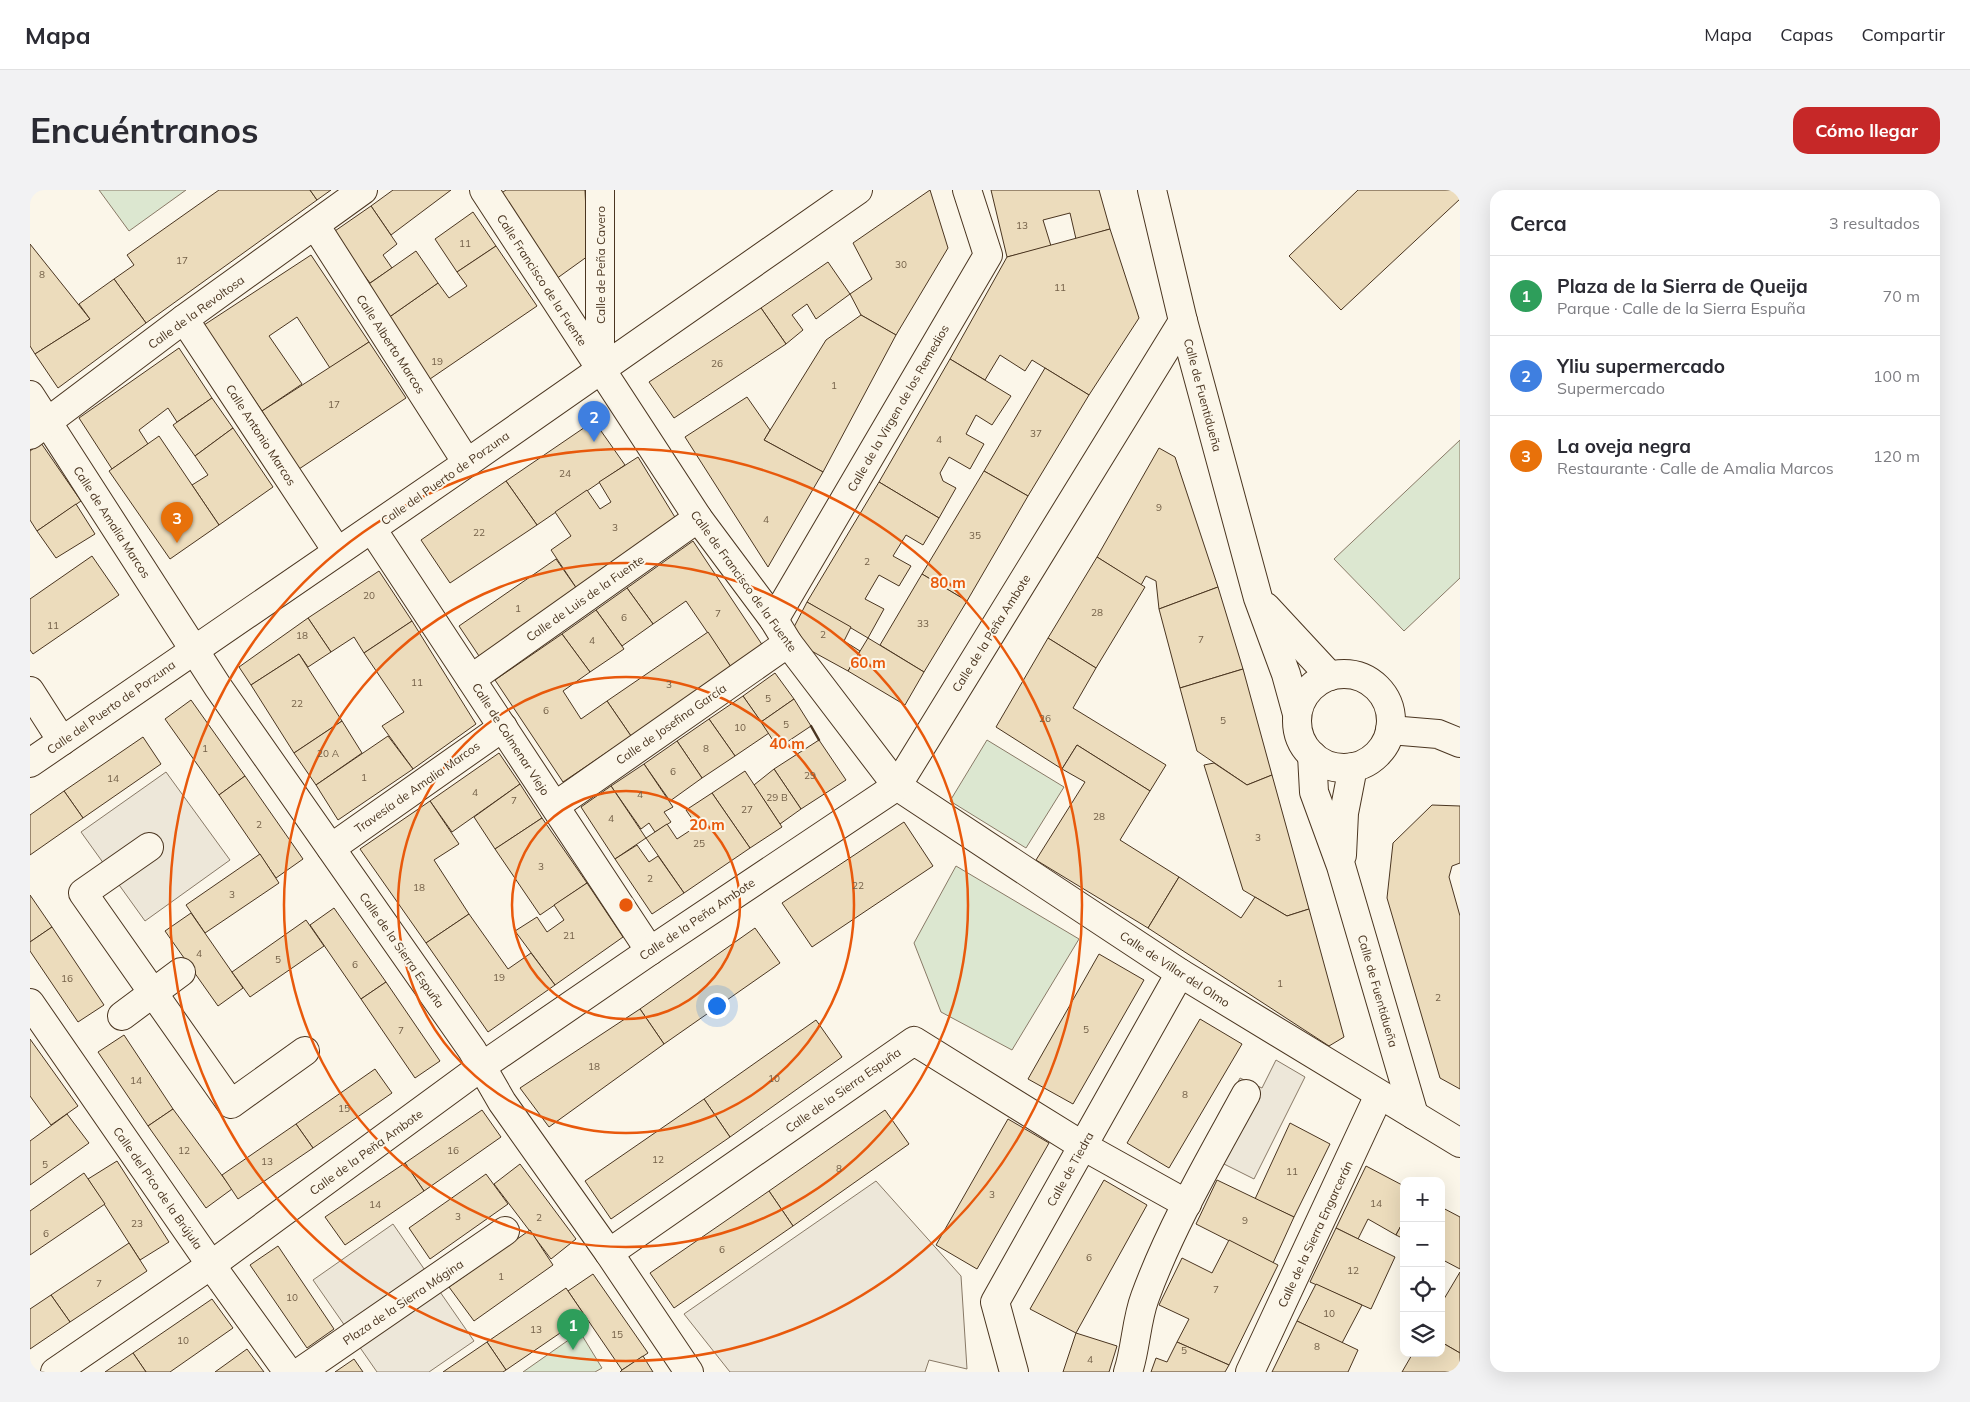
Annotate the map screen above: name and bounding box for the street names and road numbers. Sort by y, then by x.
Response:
street label: Calle de Peña Cavero [593,206,608,324]
street label: Calle Francisco de la Fuente [494,211,590,349]
street label: Calle de la Revoltosa [145,272,247,352]
street label: Calle Alberto Marcos [353,292,429,396]
street label: Calle de la Virgen de los Remedios [844,322,952,494]
street label: Calle de Fuentidueña [1181,337,1225,453]
street label: Calle Antonio Marcos [223,382,299,488]
street label: Calle del Puerto de Porzuna [378,428,512,528]
street label: Calle de Amalia Marcos [70,463,154,581]
street label: Calle de Francisco de la Fuente [688,507,800,655]
street label: Calle de Luis de la Fuente [523,552,647,644]
street label: Calle de la Peña Ambote [949,571,1033,695]
street label: Calle del Puerto de Porzuna [44,657,178,757]
street label: Calle de Colmenar Viejo [469,680,553,798]
street label: Calle de Josefina García [613,680,729,768]
street label: Travesía de Amalia Marcos [351,738,483,836]
street label: Calle de la Peña Ambote [636,875,758,963]
street label: Calle de la Sierra Espuña [356,889,448,1011]
street label: Calle de Villar del Olmo [1117,928,1233,1010]
street label: Calle de Fuentidueña [1355,933,1401,1049]
street label: Calle de la Sierra Espuña [782,1044,904,1136]
street label: Calle de la Peña Ambote [307,1106,425,1198]
street label: Calle del Pico de la Brújula [110,1124,206,1252]
street label: Calle de Tiedra [1043,1129,1097,1209]
street label: Calle de la Sierra Engarcerán [1274,1158,1356,1310]
street label: Plaza de la Sierra Mágina [340,1256,466,1348]

